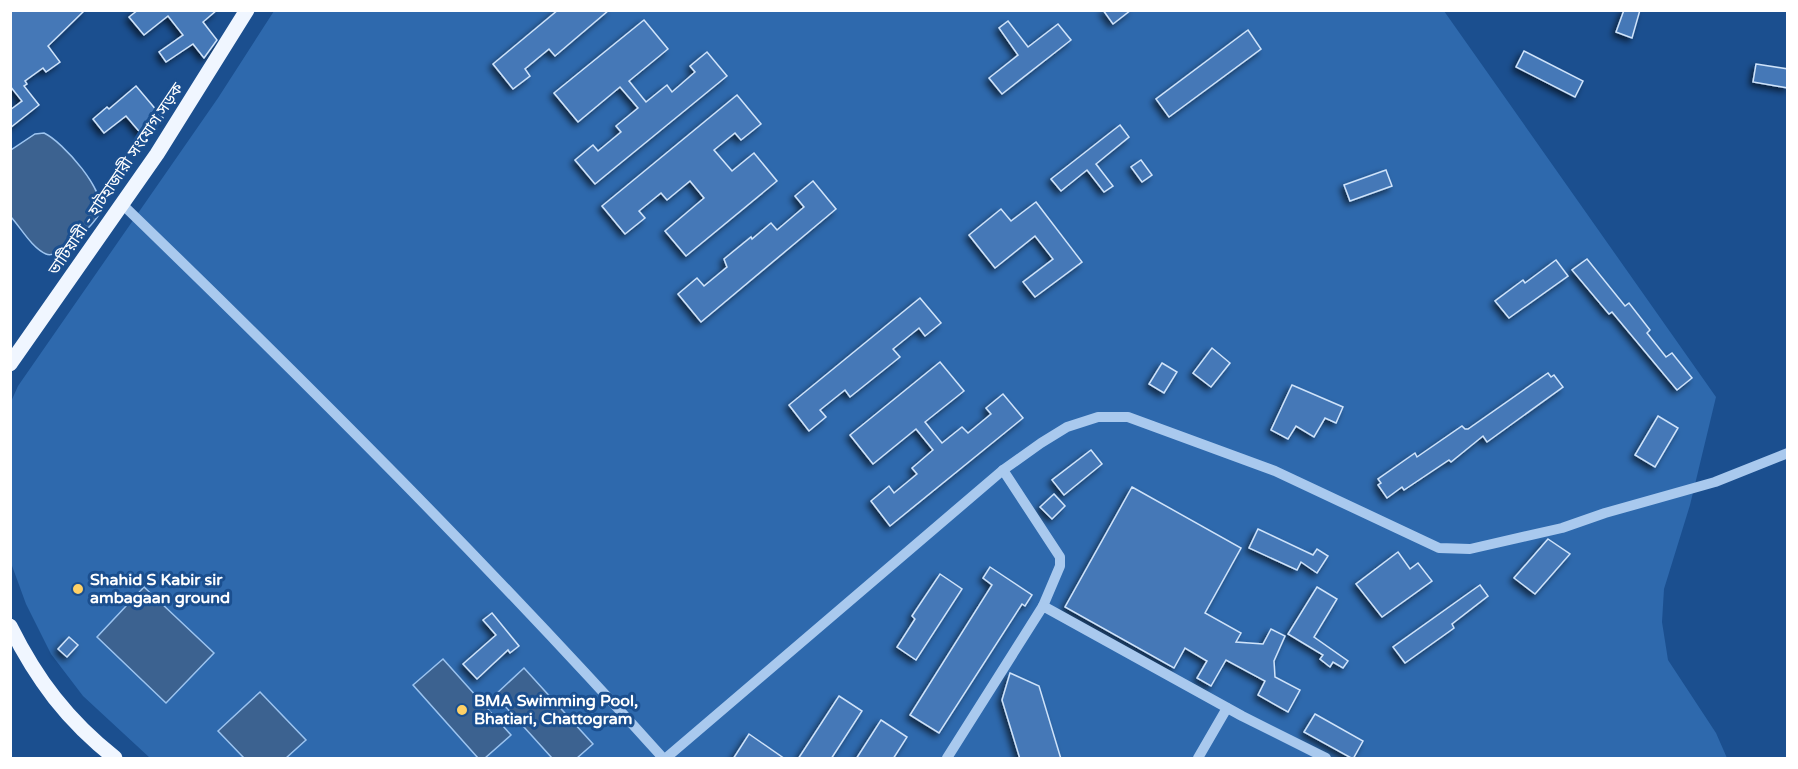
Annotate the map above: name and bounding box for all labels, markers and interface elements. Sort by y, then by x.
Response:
street label: ভাটিয়ারী - হাটহাজারী সংযোগ সড়ক [44,78,189,280]
place label: Shahid S Kabir sir ambagaan ground [90,570,230,608]
marker: Shahid S Kabir sir ambagaan ground [71,582,85,596]
place label: BMA Swimming Pool, Bhatiari, Chattogram [474,691,638,729]
marker: BMA Swimming Pool, Bhatiari, Chattogram [455,703,469,717]

